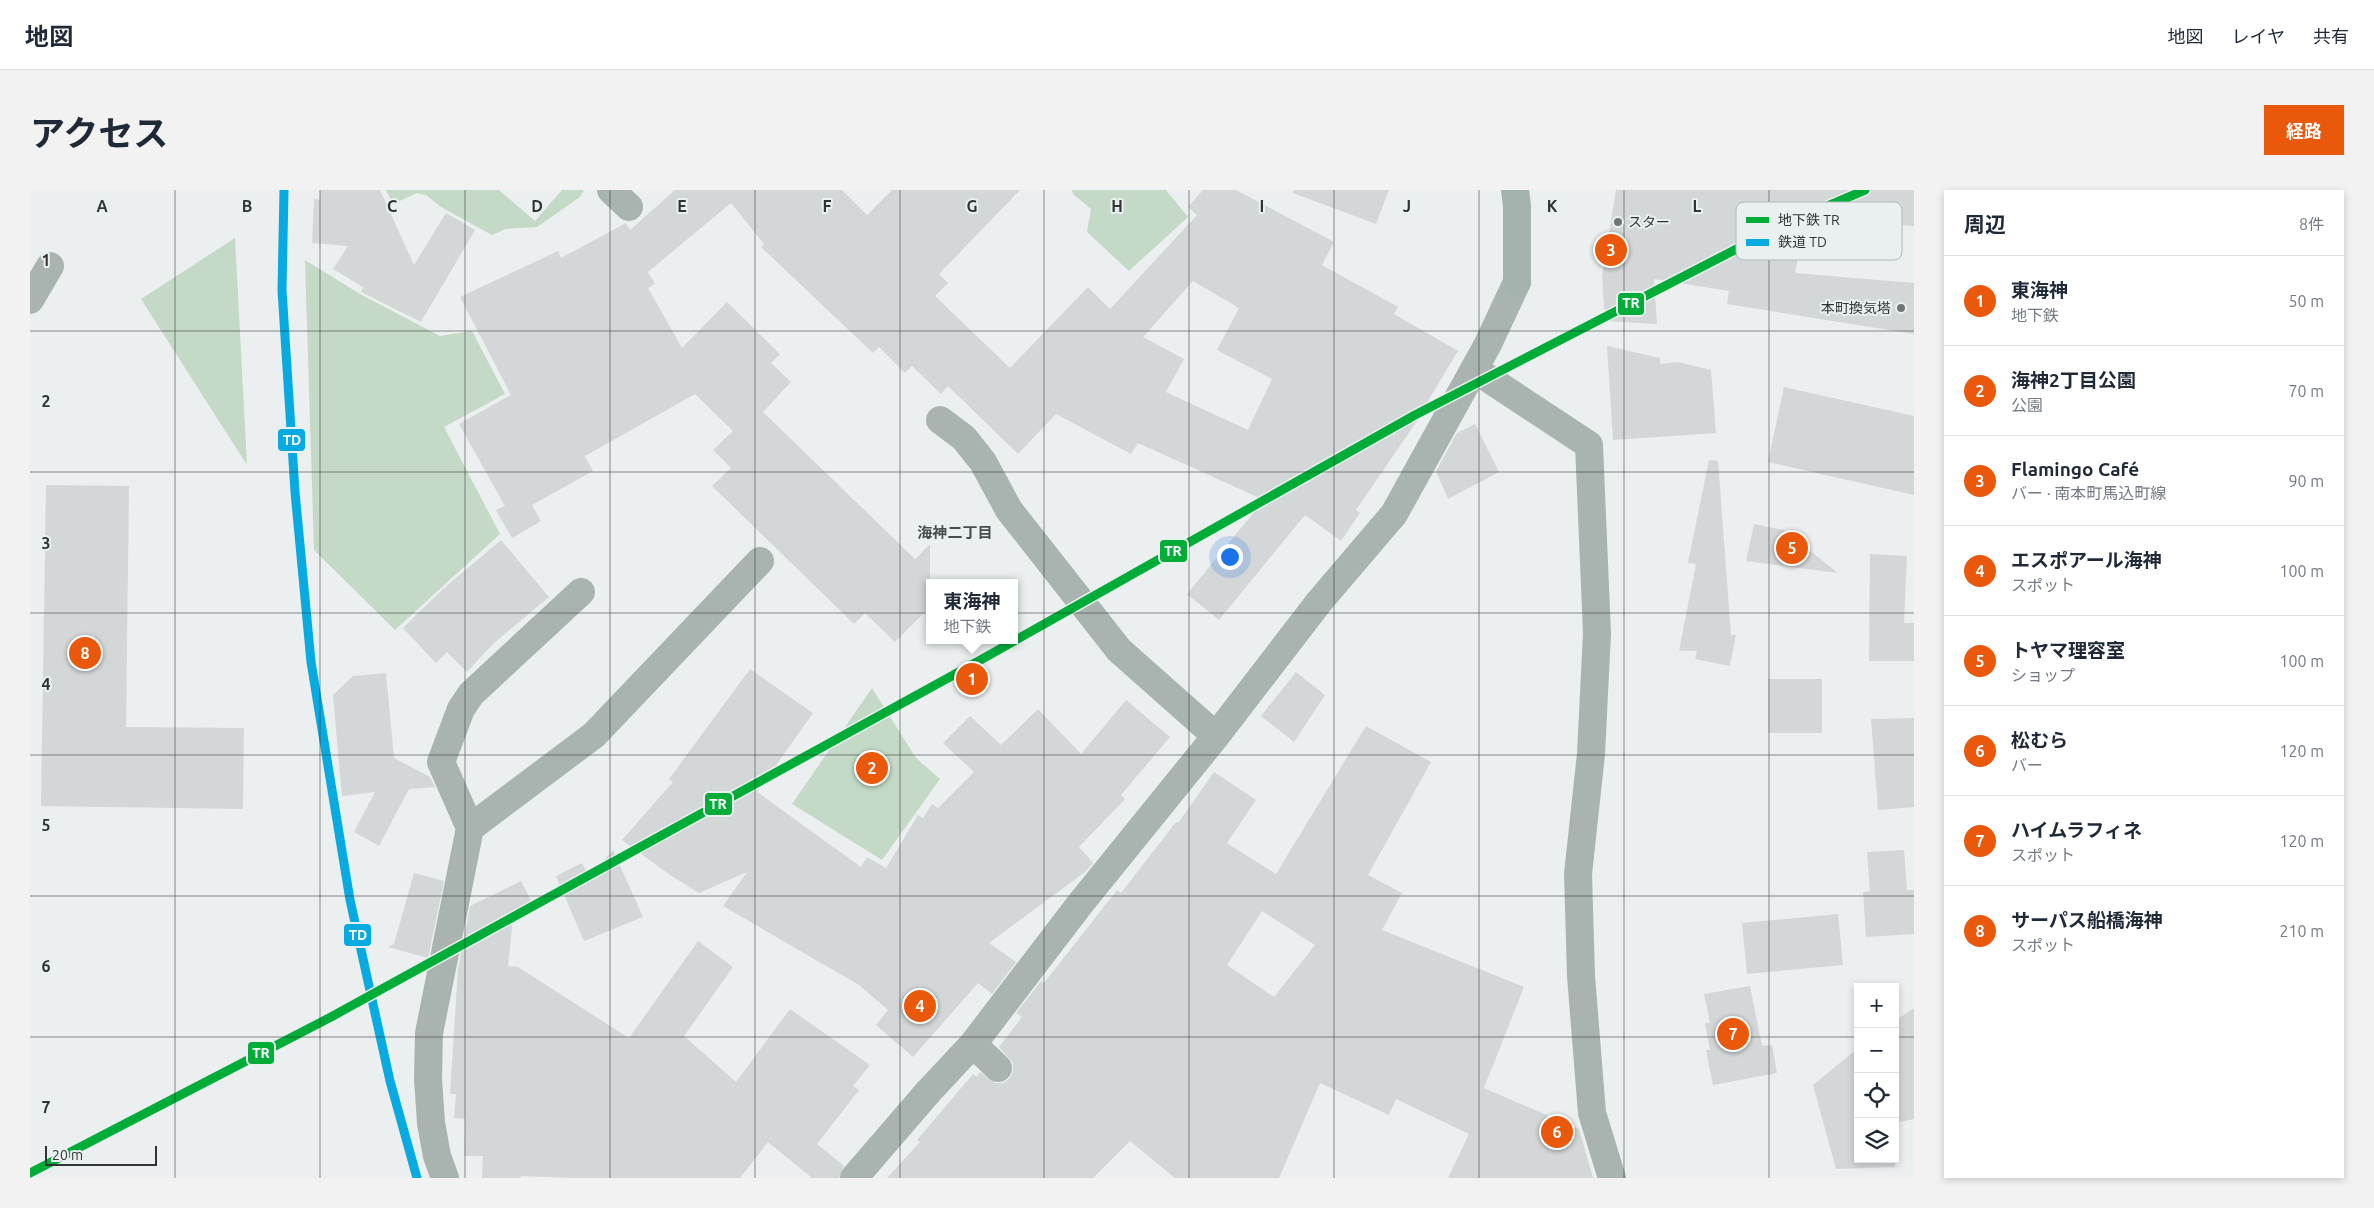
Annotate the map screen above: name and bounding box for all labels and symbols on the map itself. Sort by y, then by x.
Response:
text: A [96,197,108,215]
text: B [242,197,252,215]
text: C [387,197,397,215]
text: D [531,197,543,215]
text: E [677,197,687,215]
text: F [823,197,832,215]
text: G [966,197,978,215]
text: H [1111,197,1123,215]
text: I [1260,197,1264,215]
text: J [1403,197,1411,215]
text: K [1547,197,1558,215]
text: L [1693,197,1702,215]
legend [1736,202,1902,260]
text: 地下鉄 TR [1778,212,1840,228]
place label: スター [1628,214,1670,230]
marker: スター [1612,216,1624,228]
pin: 3 [1595,231,1627,269]
text: 鉄道 TD [1778,234,1827,250]
text: 1 [41,251,51,269]
line badge: TR [1617,292,1645,316]
text: TR [1622,295,1640,311]
place label: 本町換気塔 [1821,300,1891,316]
marker: 本町換気塔 [1895,302,1907,314]
text: 2 [41,392,51,410]
line badge: TD [277,428,306,452]
text: TD [283,432,301,448]
district label: 海神二丁目 [917,524,993,541]
pin: 5 [1776,529,1808,567]
text: 3 [41,534,51,552]
line badge: TR [1159,539,1188,563]
text: TR [1164,543,1182,559]
your location [1217,544,1243,570]
pin: 8 [69,634,101,672]
pin: 1 [956,660,988,698]
text: 4 [41,675,51,693]
pin: 2 [856,749,888,787]
line badge: TR [704,792,733,816]
text: TR [709,796,727,812]
text: 5 [41,816,51,834]
line badge: TD [343,923,372,947]
text: TD [349,927,367,943]
text: 6 [41,957,51,975]
pin: 4 [904,987,936,1025]
pin: 7 [1717,1015,1749,1053]
line badge: TR [247,1041,275,1065]
text: TR [252,1045,270,1061]
text: 7 [41,1098,51,1116]
pin: 6 [1541,1113,1573,1151]
scale bar [45,1143,158,1166]

